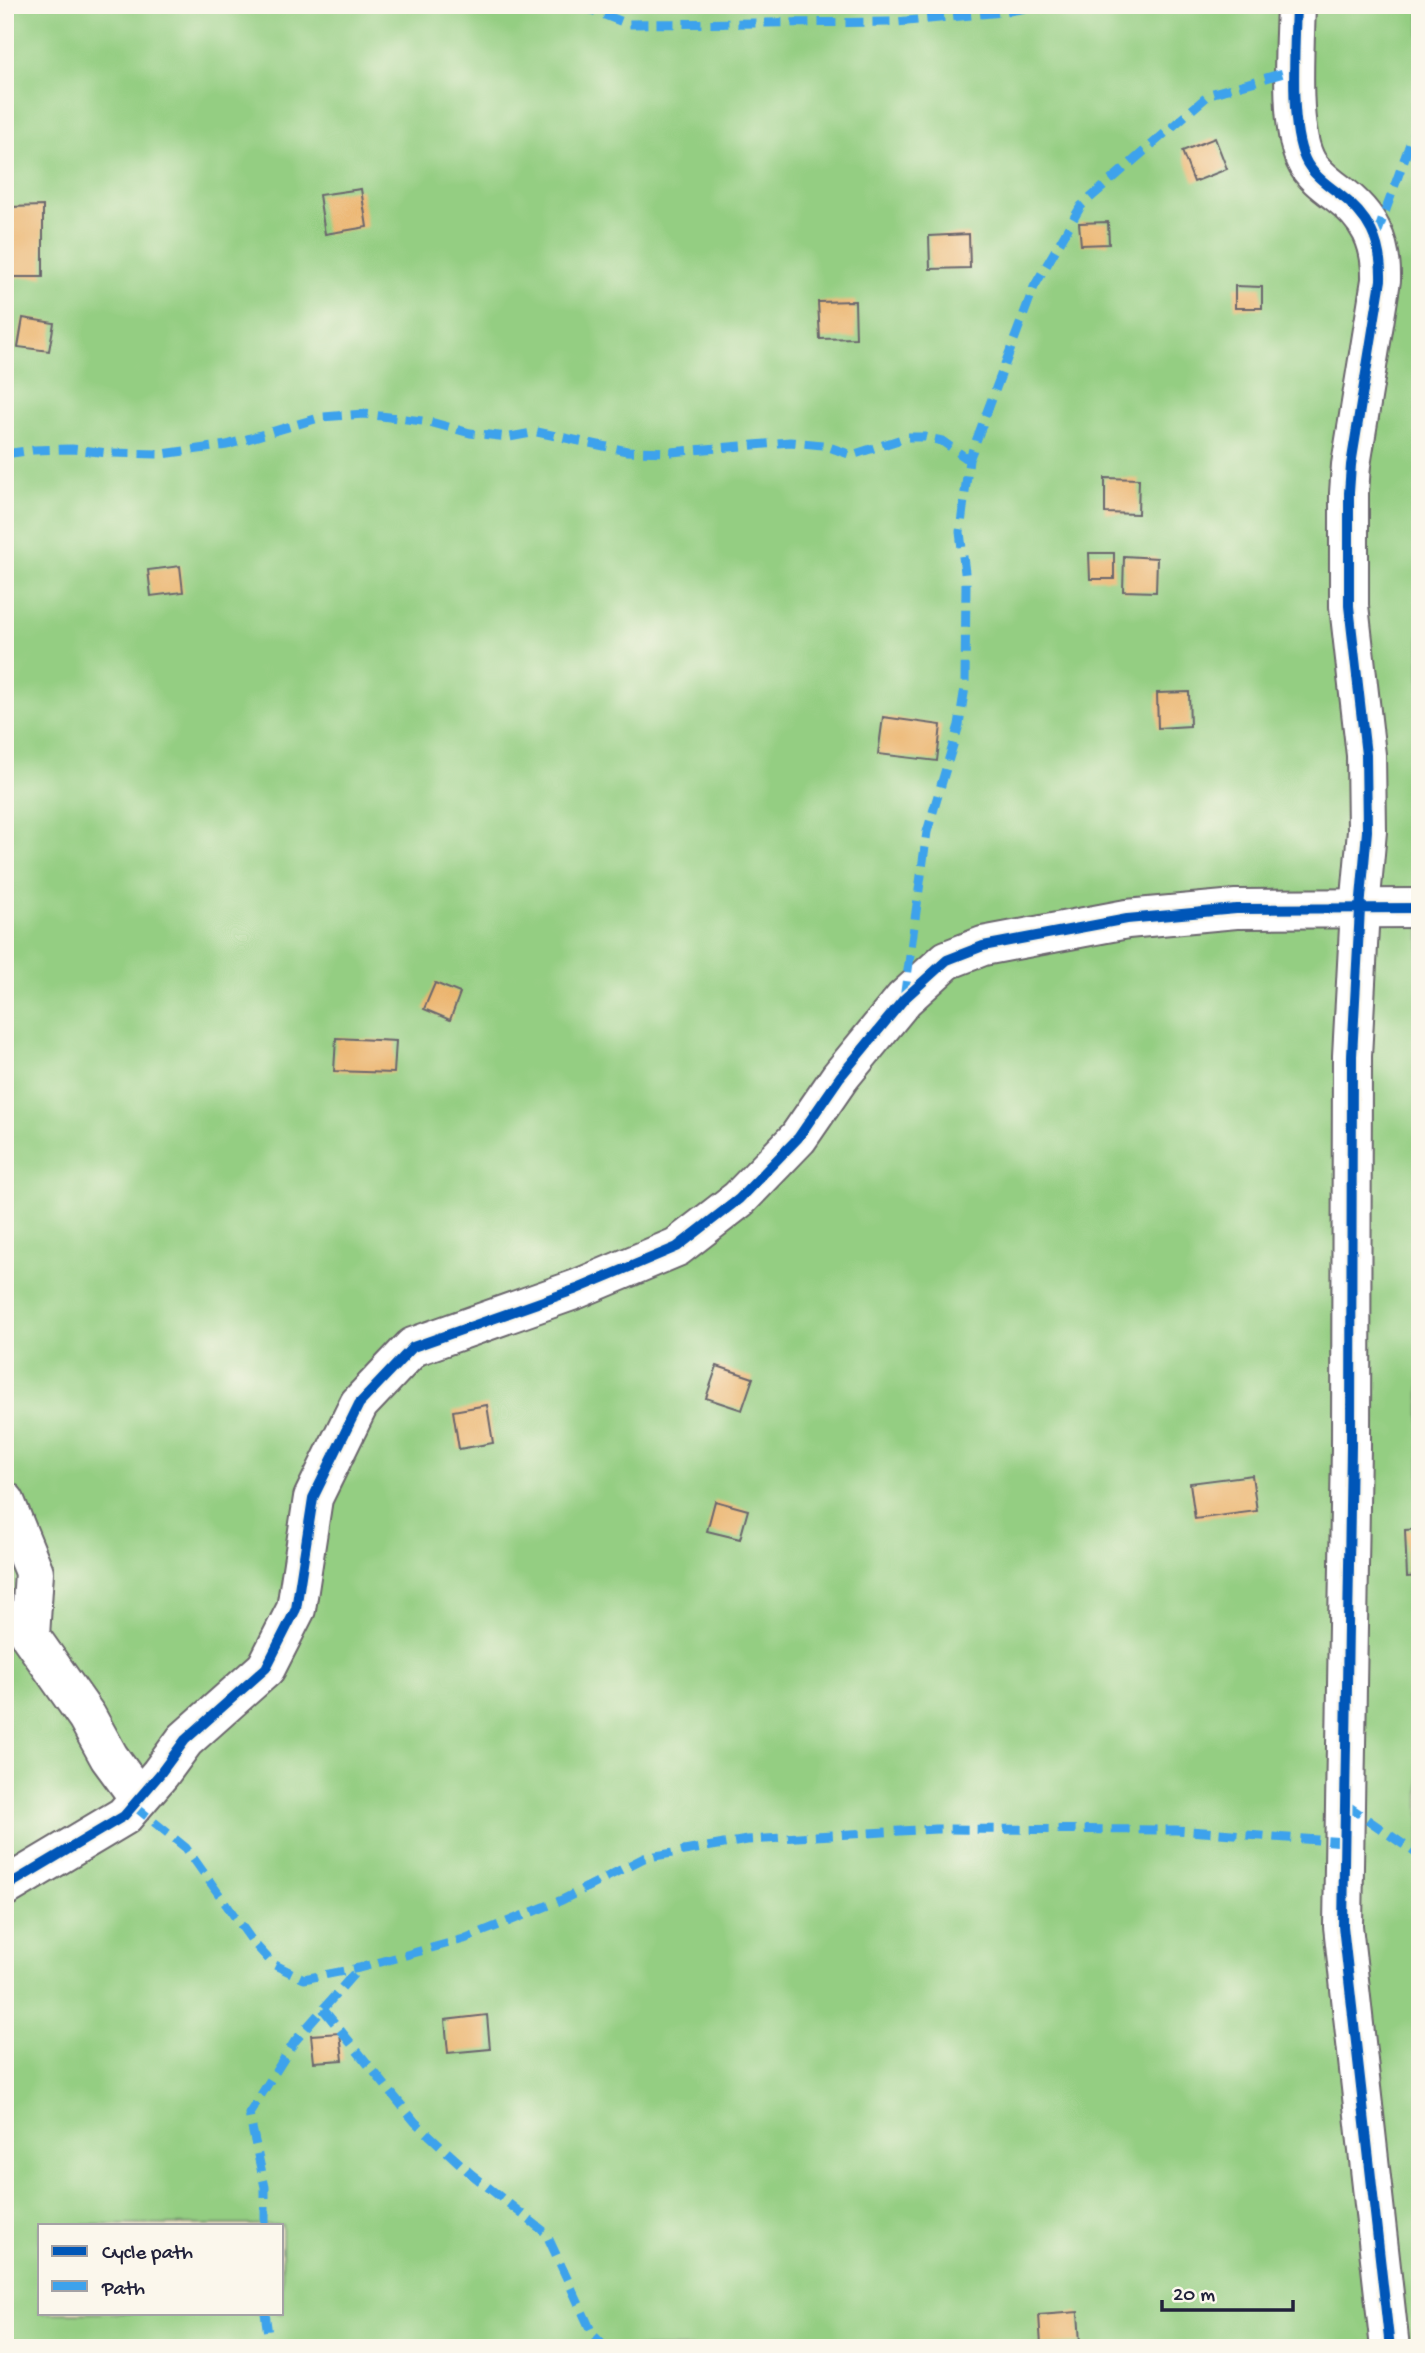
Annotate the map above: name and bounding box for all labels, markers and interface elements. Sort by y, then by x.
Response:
legend [38,2224,284,2314]
text: Cycle path [102,2242,193,2267]
scale bar [1162,2269,1294,2313]
text: Path [101,2278,145,2303]
text: 20 m [1173,2284,1215,2309]

